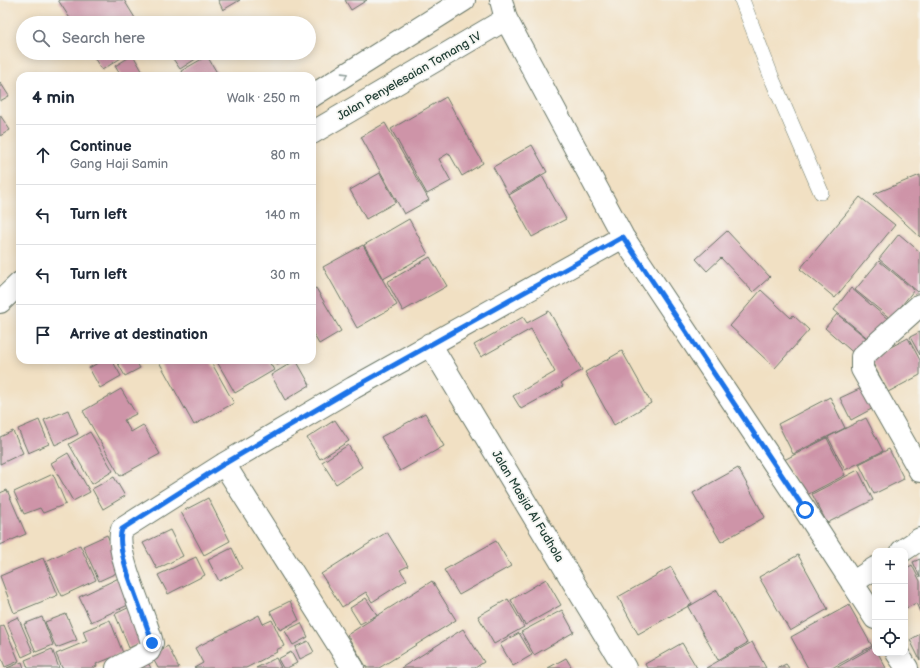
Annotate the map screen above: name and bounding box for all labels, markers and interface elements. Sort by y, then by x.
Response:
search box [16,16,316,60]
icon: search [30,27,52,49]
text: Search here [62,29,145,48]
street label: Jalan Penyelesaian Tomang IV [334,29,485,124]
one-way arrow [341,73,348,80]
text: 4 min [32,88,75,108]
text: Walk · 250 m [227,90,300,106]
text: Continue [70,137,132,156]
icon: ahead [32,144,54,166]
text: 80 m [271,147,300,163]
text: Gang Haji Samin [70,156,168,172]
icon: left [32,204,54,226]
text: Turn left [70,205,127,224]
text: 140 m [265,207,300,223]
icon: left [32,264,54,286]
text: Turn left [70,265,127,284]
text: 30 m [270,267,300,283]
icon: arrive [32,324,54,346]
text: Arrive at destination [70,325,208,344]
street label: Jalan Masjid Al Fudhola [488,448,567,565]
route start [796,501,814,519]
map controls [872,548,908,656]
button: + [872,548,908,584]
button: − [872,584,908,620]
button: locate [872,620,908,656]
route end [143,634,161,652]

